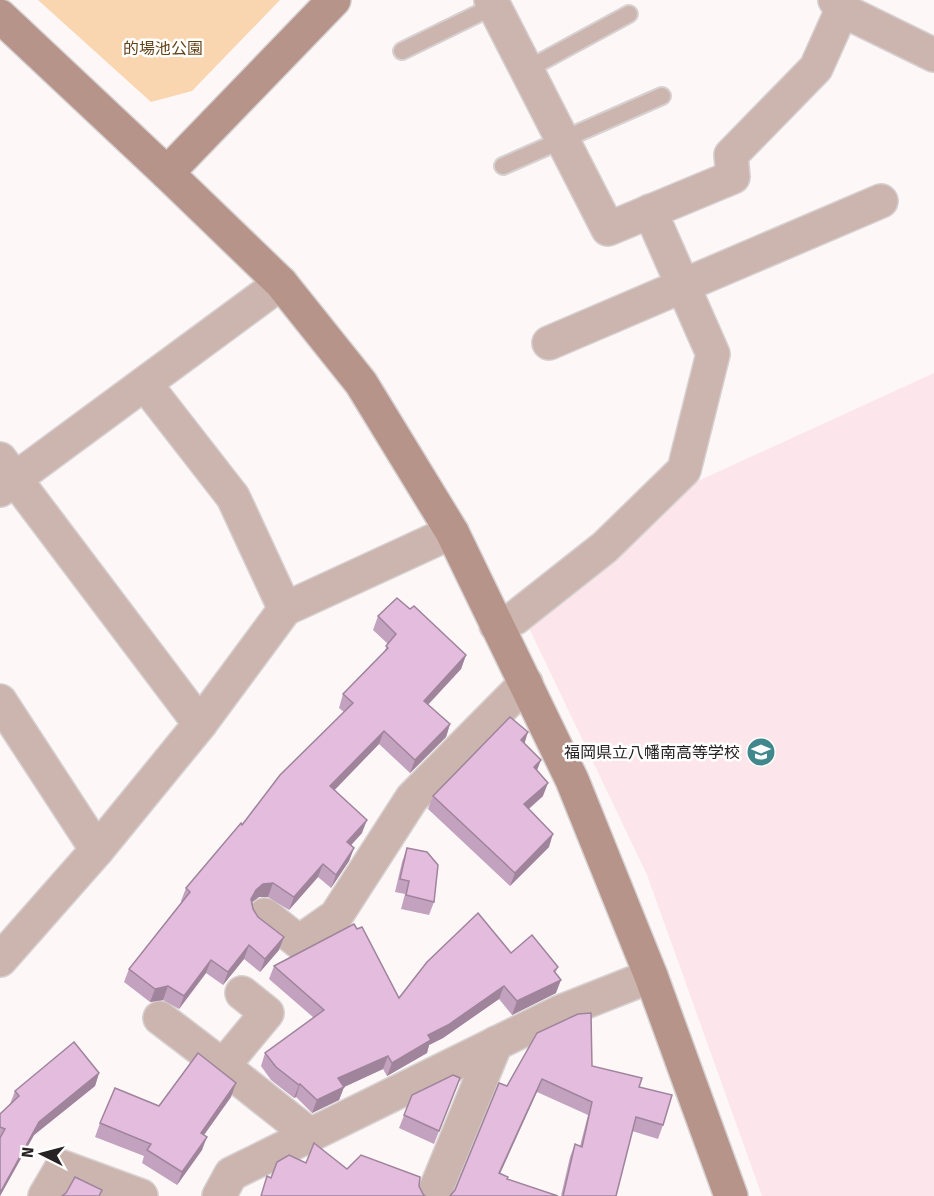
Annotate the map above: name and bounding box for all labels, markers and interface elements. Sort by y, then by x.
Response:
park label: 的場池公園 [123,39,203,58]
school or university icon: 福岡県立八幡南高等学校 [745,736,777,768]
place label: 福岡県立八幡南高等学校 [564,743,740,762]
north arrow [12,1124,72,1184]
text: N [18,1146,38,1159]

